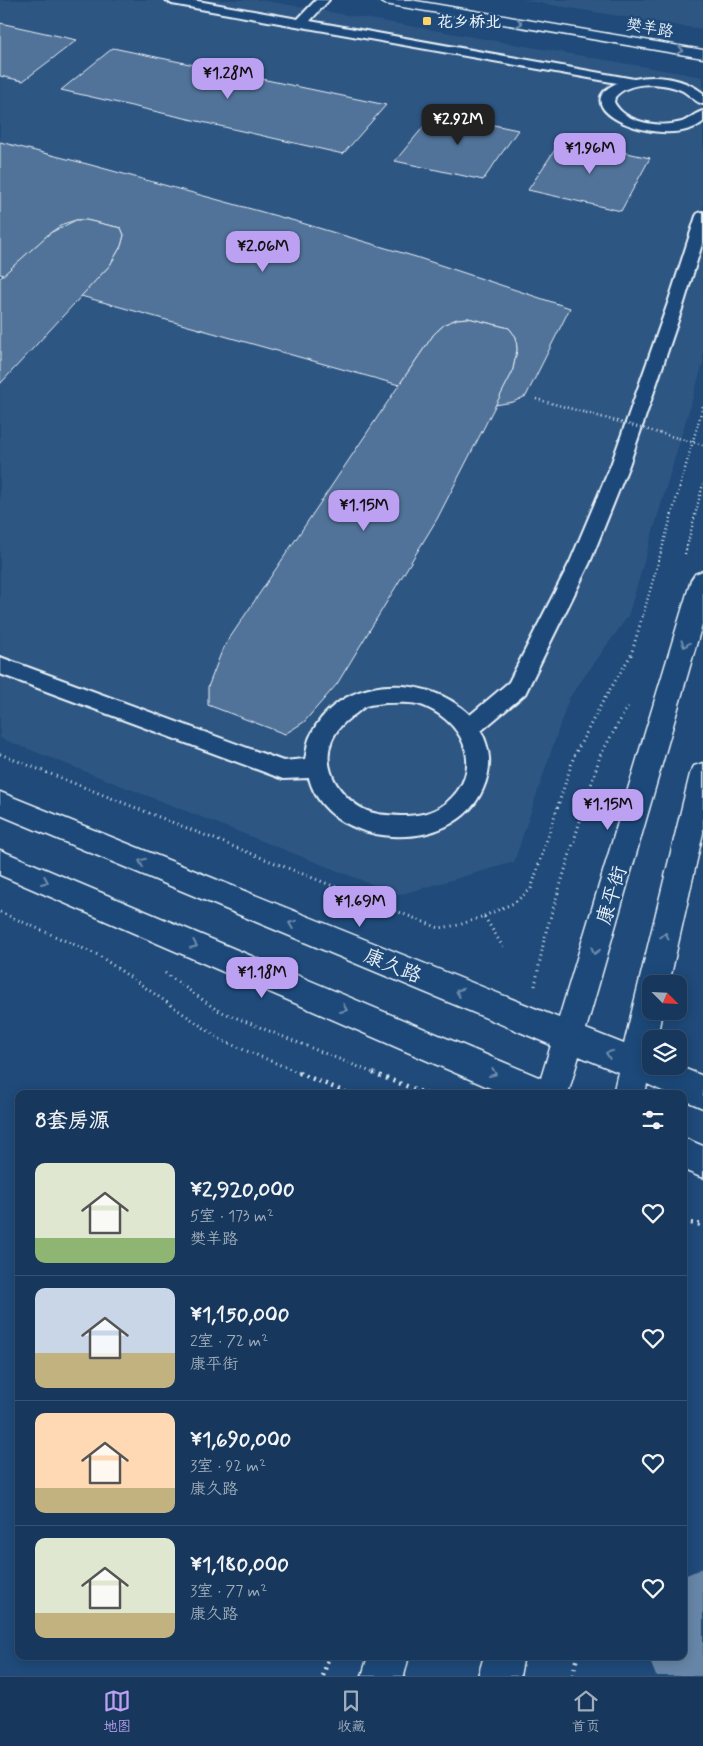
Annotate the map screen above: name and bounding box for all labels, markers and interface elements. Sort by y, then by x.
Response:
place label: 花乡桥北 [437,12,501,33]
street label: 樊羊路 [624,14,675,43]
marker: 花乡桥北 [421,15,433,27]
one-way arrow [515,17,524,27]
one-way arrow [675,44,684,54]
pin: ¥1.28M [187,58,269,100]
text: ¥1.28M [203,63,253,84]
pin: ¥2.92M [417,104,499,146]
text: ¥2.92M [433,109,483,130]
pin: ¥1.96M [549,132,631,175]
text: ¥1.96M [565,138,615,159]
pin: ¥2.06M [222,230,304,273]
text: ¥2.06M [237,236,289,257]
pin: ¥1.15M [323,490,405,532]
text: ¥1.15M [339,495,389,516]
one-way arrow [680,639,690,647]
pin: ¥1.15M [567,788,649,831]
text: ¥1.15M [583,794,633,815]
one-way arrow [138,858,147,868]
street label: 康平街 [591,863,634,928]
one-way arrow [40,875,49,886]
pin: ¥1.69M [319,886,401,928]
text: ¥1.69M [334,891,386,912]
one-way arrow [289,920,297,930]
one-way arrow [659,932,670,941]
one-way arrow [189,939,198,950]
street label: 康久路 [360,943,426,991]
one-way arrow [590,946,600,954]
pin: ¥1.18M [221,956,303,999]
text: ¥1.18M [237,962,287,983]
north arrow [642,975,688,1020]
map controls [642,975,687,1075]
one-way arrow [455,988,464,999]
one-way arrow [339,1004,347,1014]
button: layers [642,1030,687,1075]
one-way arrow [605,1050,614,1061]
one-way arrow [488,1067,497,1078]
icon: filters [639,1106,667,1134]
text: 8套房源 [35,1107,110,1135]
text: ¥2,920,000 [190,1176,295,1204]
icon: home [75,1183,135,1243]
icon: heart [639,1199,667,1227]
text: 5室 · 173 m² [190,1206,274,1227]
text: 樊羊路 [190,1229,238,1250]
text: ¥1,150,000 [190,1301,289,1329]
icon: home [75,1308,135,1368]
icon: heart [639,1324,667,1352]
text: 2室 · 72 m² [190,1331,268,1352]
text: 康平街 [190,1354,238,1375]
text: ¥1,690,000 [190,1426,291,1454]
icon: home [75,1433,135,1493]
icon: heart [639,1449,667,1477]
text: 3室 · 92 m² [190,1456,266,1477]
text: 康久路 [190,1479,238,1500]
text: ¥1,180,000 [190,1551,289,1579]
icon: home [75,1558,135,1618]
icon: heart [639,1574,667,1602]
text: 3室 · 77 m² [190,1581,267,1602]
text: 康久路 [190,1604,238,1625]
tab: 地图 [103,1687,131,1736]
tab: 收藏 [337,1687,365,1736]
tab: 首页 [572,1687,600,1736]

